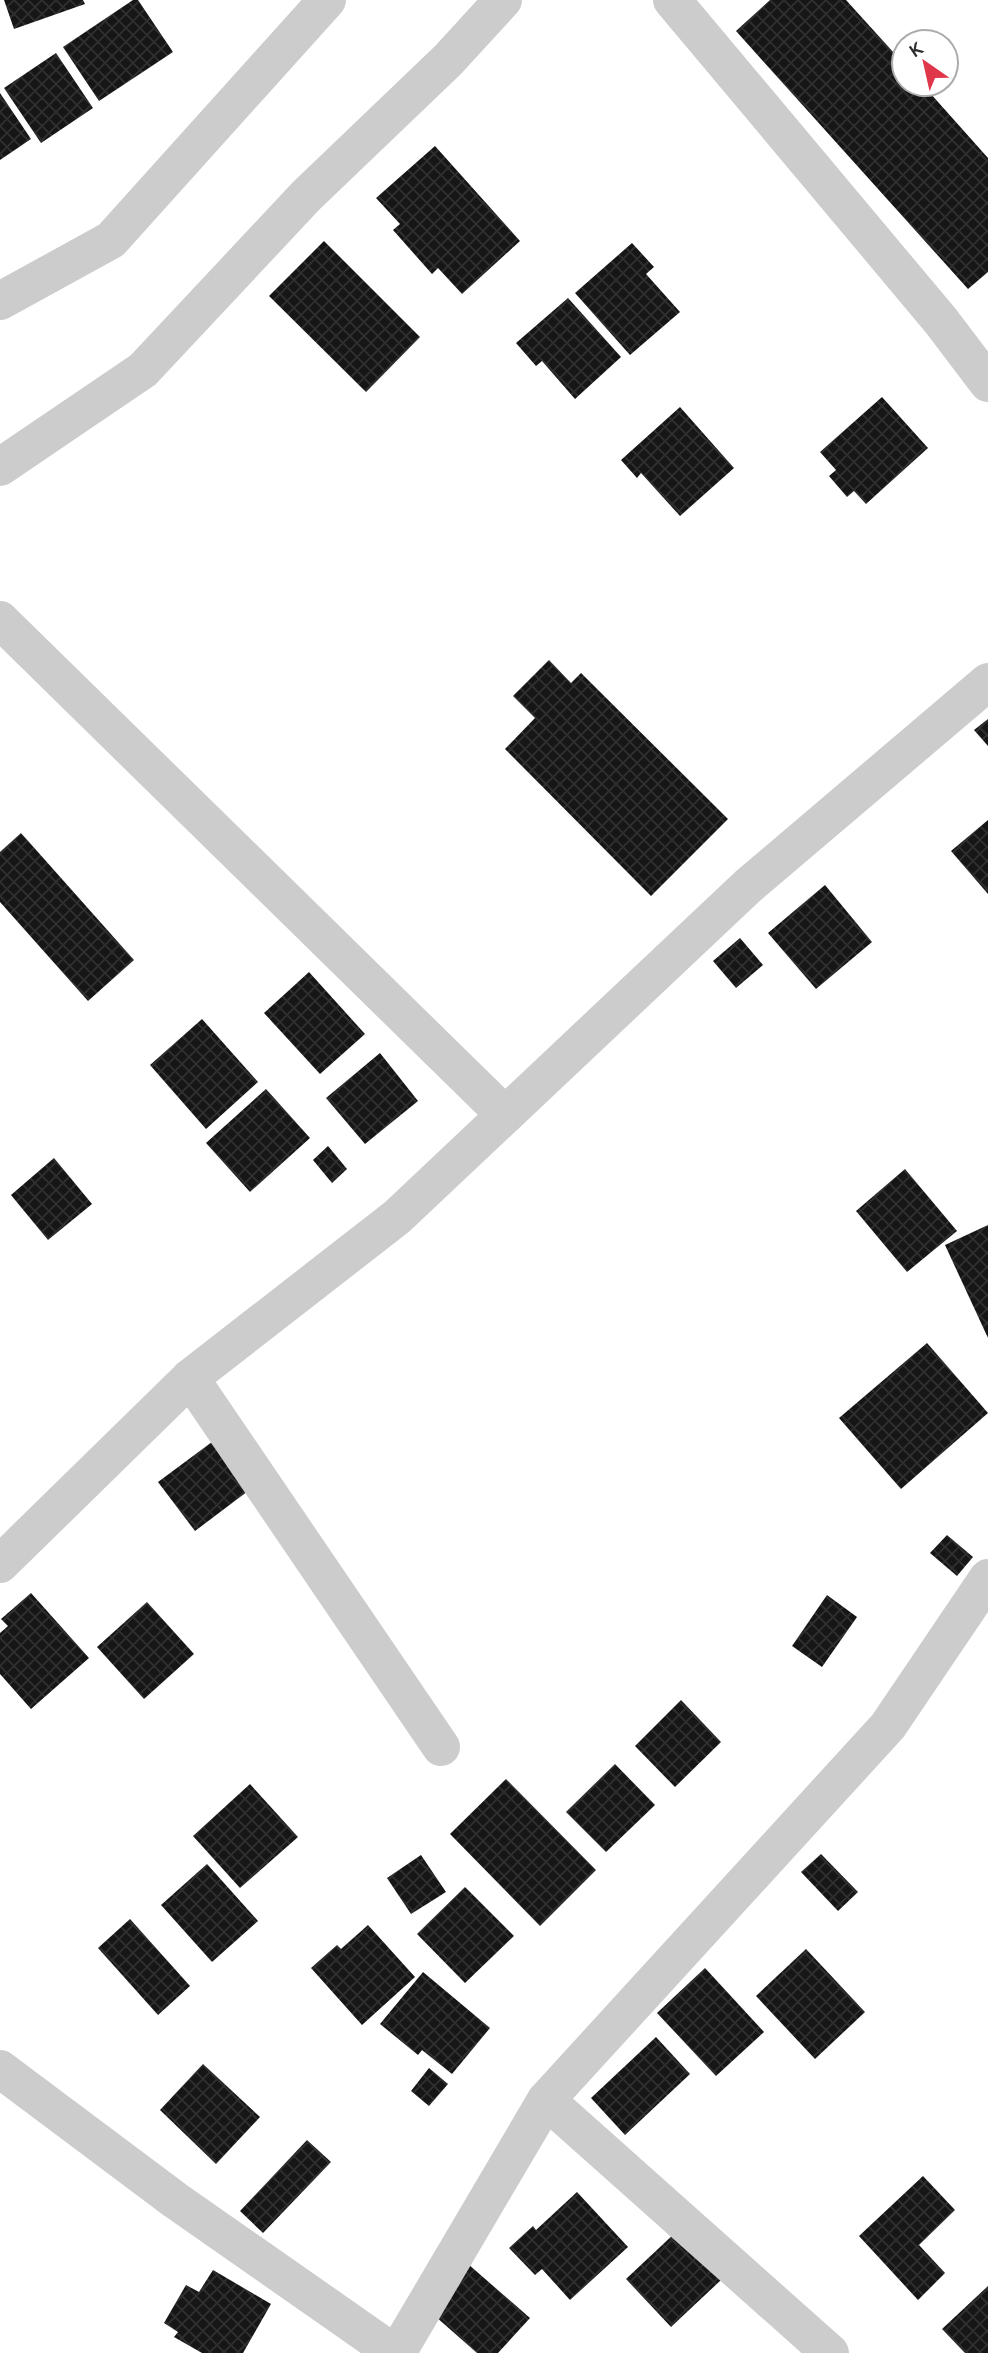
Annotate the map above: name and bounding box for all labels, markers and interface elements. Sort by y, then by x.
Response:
north arrow [890,28,960,98]
text: K [905,37,928,62]

